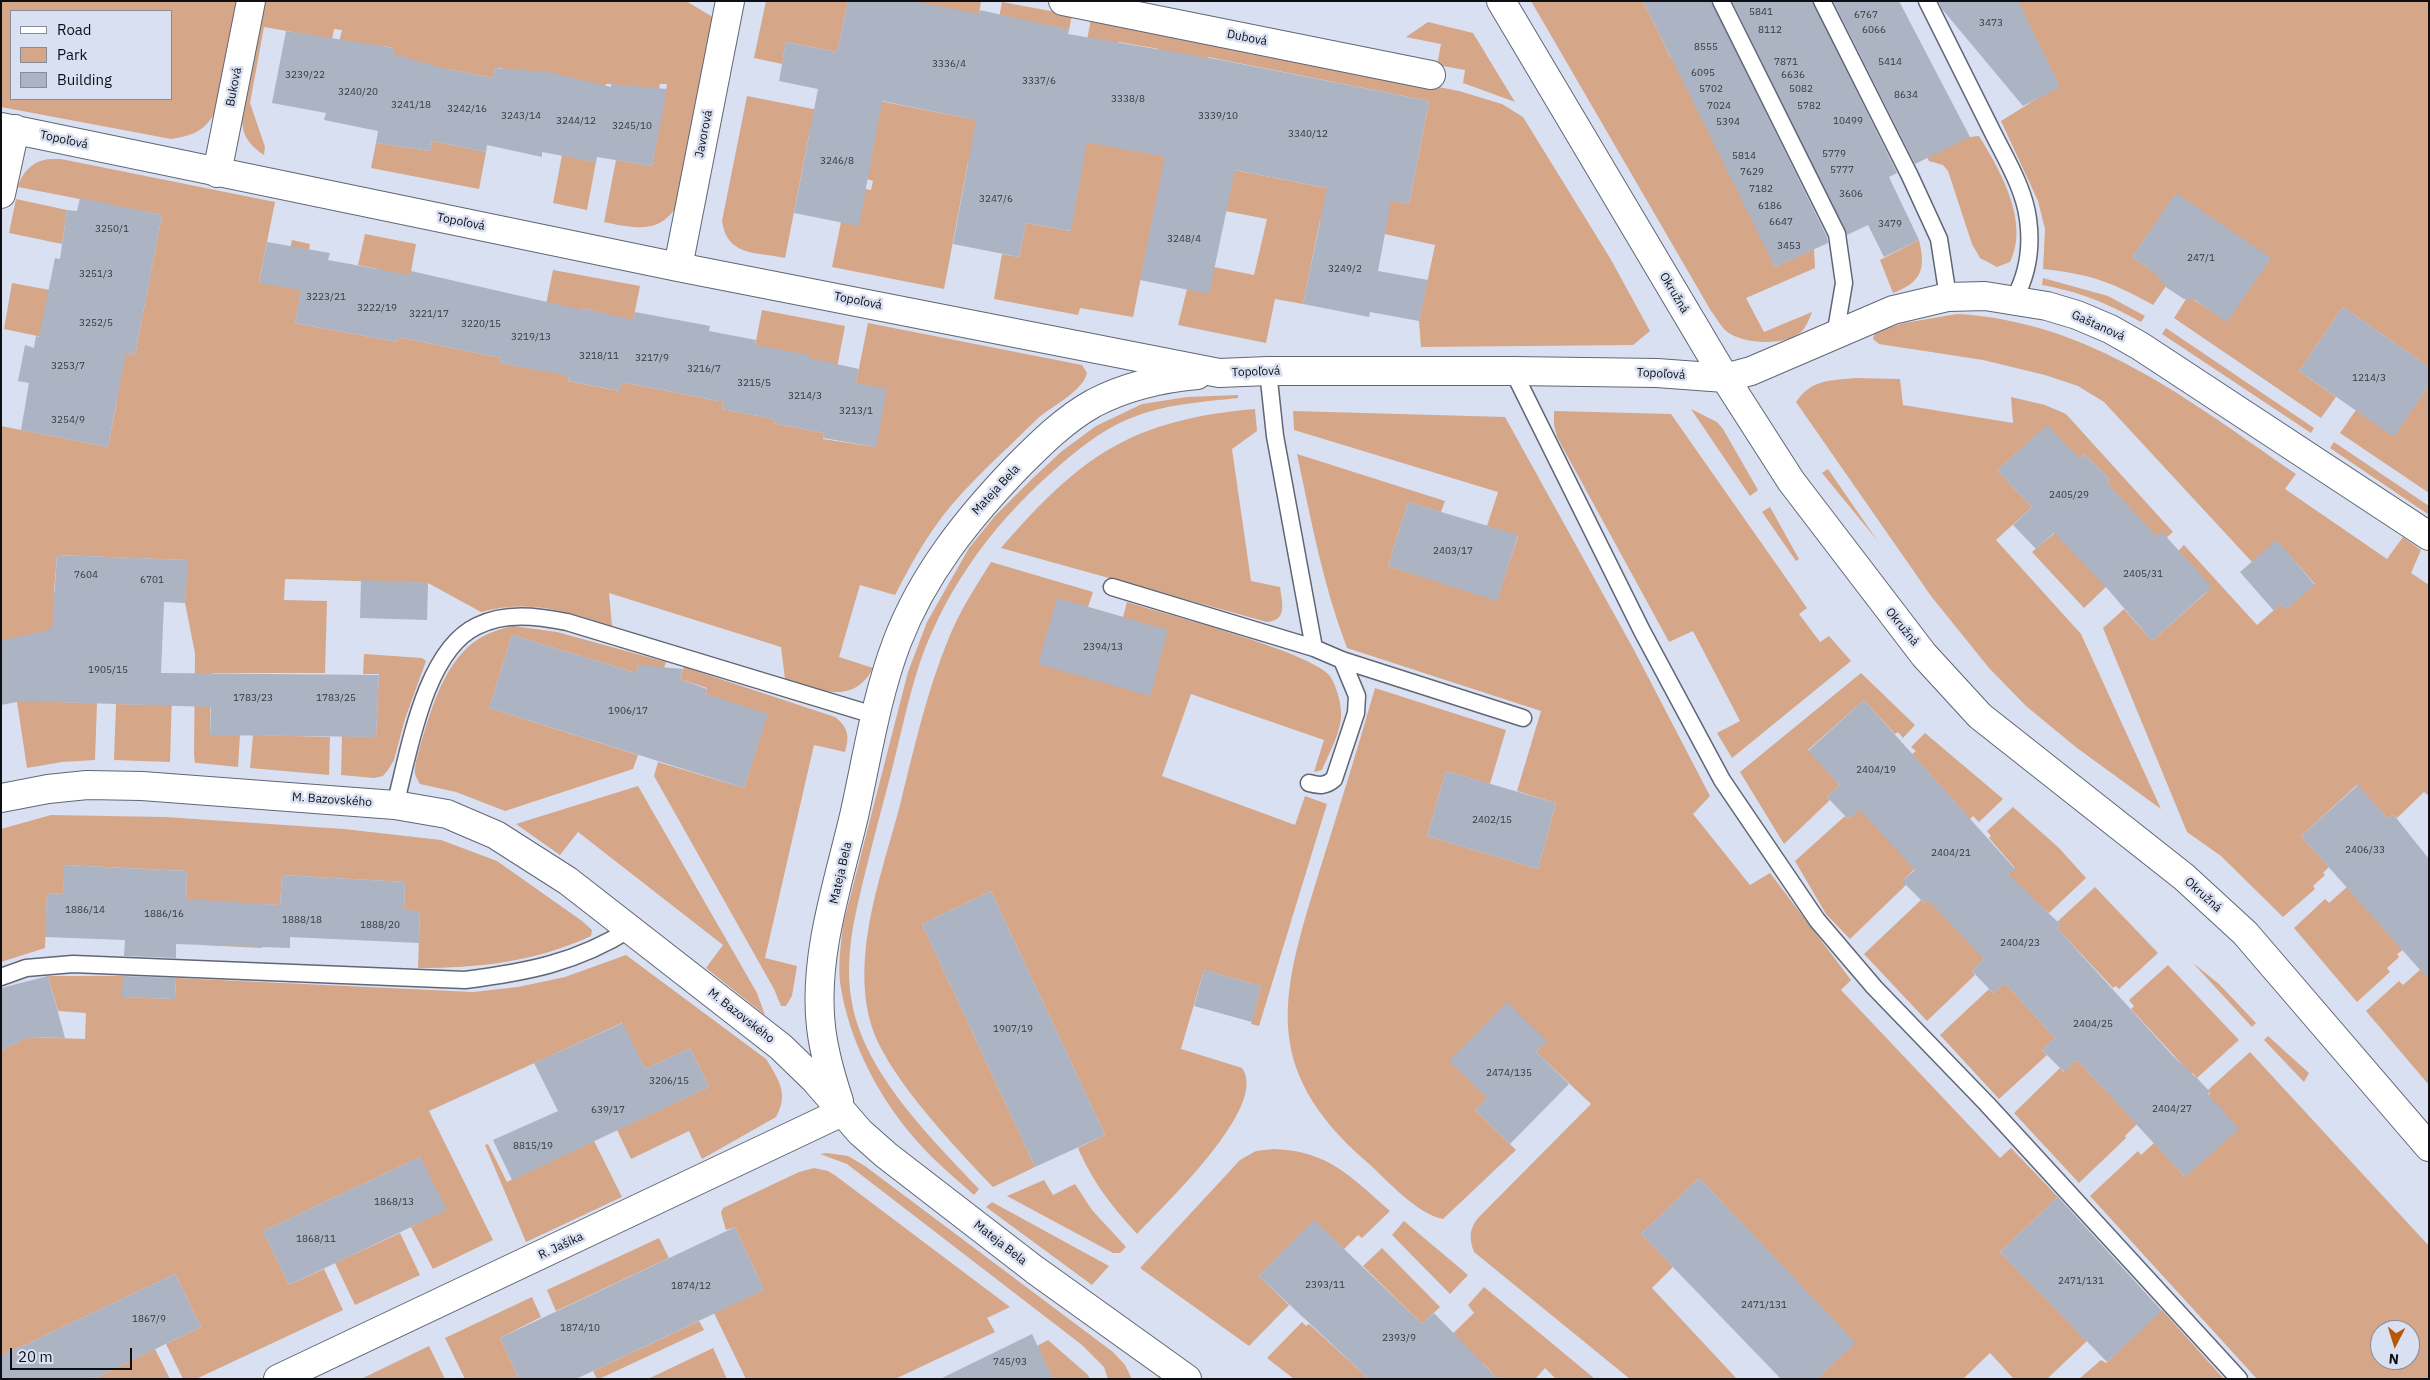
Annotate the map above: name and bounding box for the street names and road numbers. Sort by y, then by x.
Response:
street label: Dubová [1226,27,1268,49]
street label: Buková [223,66,245,108]
street label: Javorová [692,109,716,159]
street label: Topoľová [39,128,89,152]
street label: Topoľová [436,210,486,234]
street label: Okružná [1656,270,1692,316]
street label: Topoľová [833,289,883,313]
street label: Gaštanová [2069,308,2127,344]
street label: Topoľová [1231,364,1281,380]
street label: Topoľová [1636,366,1686,382]
street label: Mateja Bela [969,462,1023,518]
street label: Okružná [1882,605,1922,649]
street label: M. Bazovského [292,790,372,810]
street label: Mateja Bela [827,841,855,905]
street label: Okružná [2182,875,2224,915]
street label: M. Bazovského [705,986,777,1046]
street label: Mateja Bela [971,1218,1029,1268]
street label: R. Jašíka [536,1229,586,1263]

